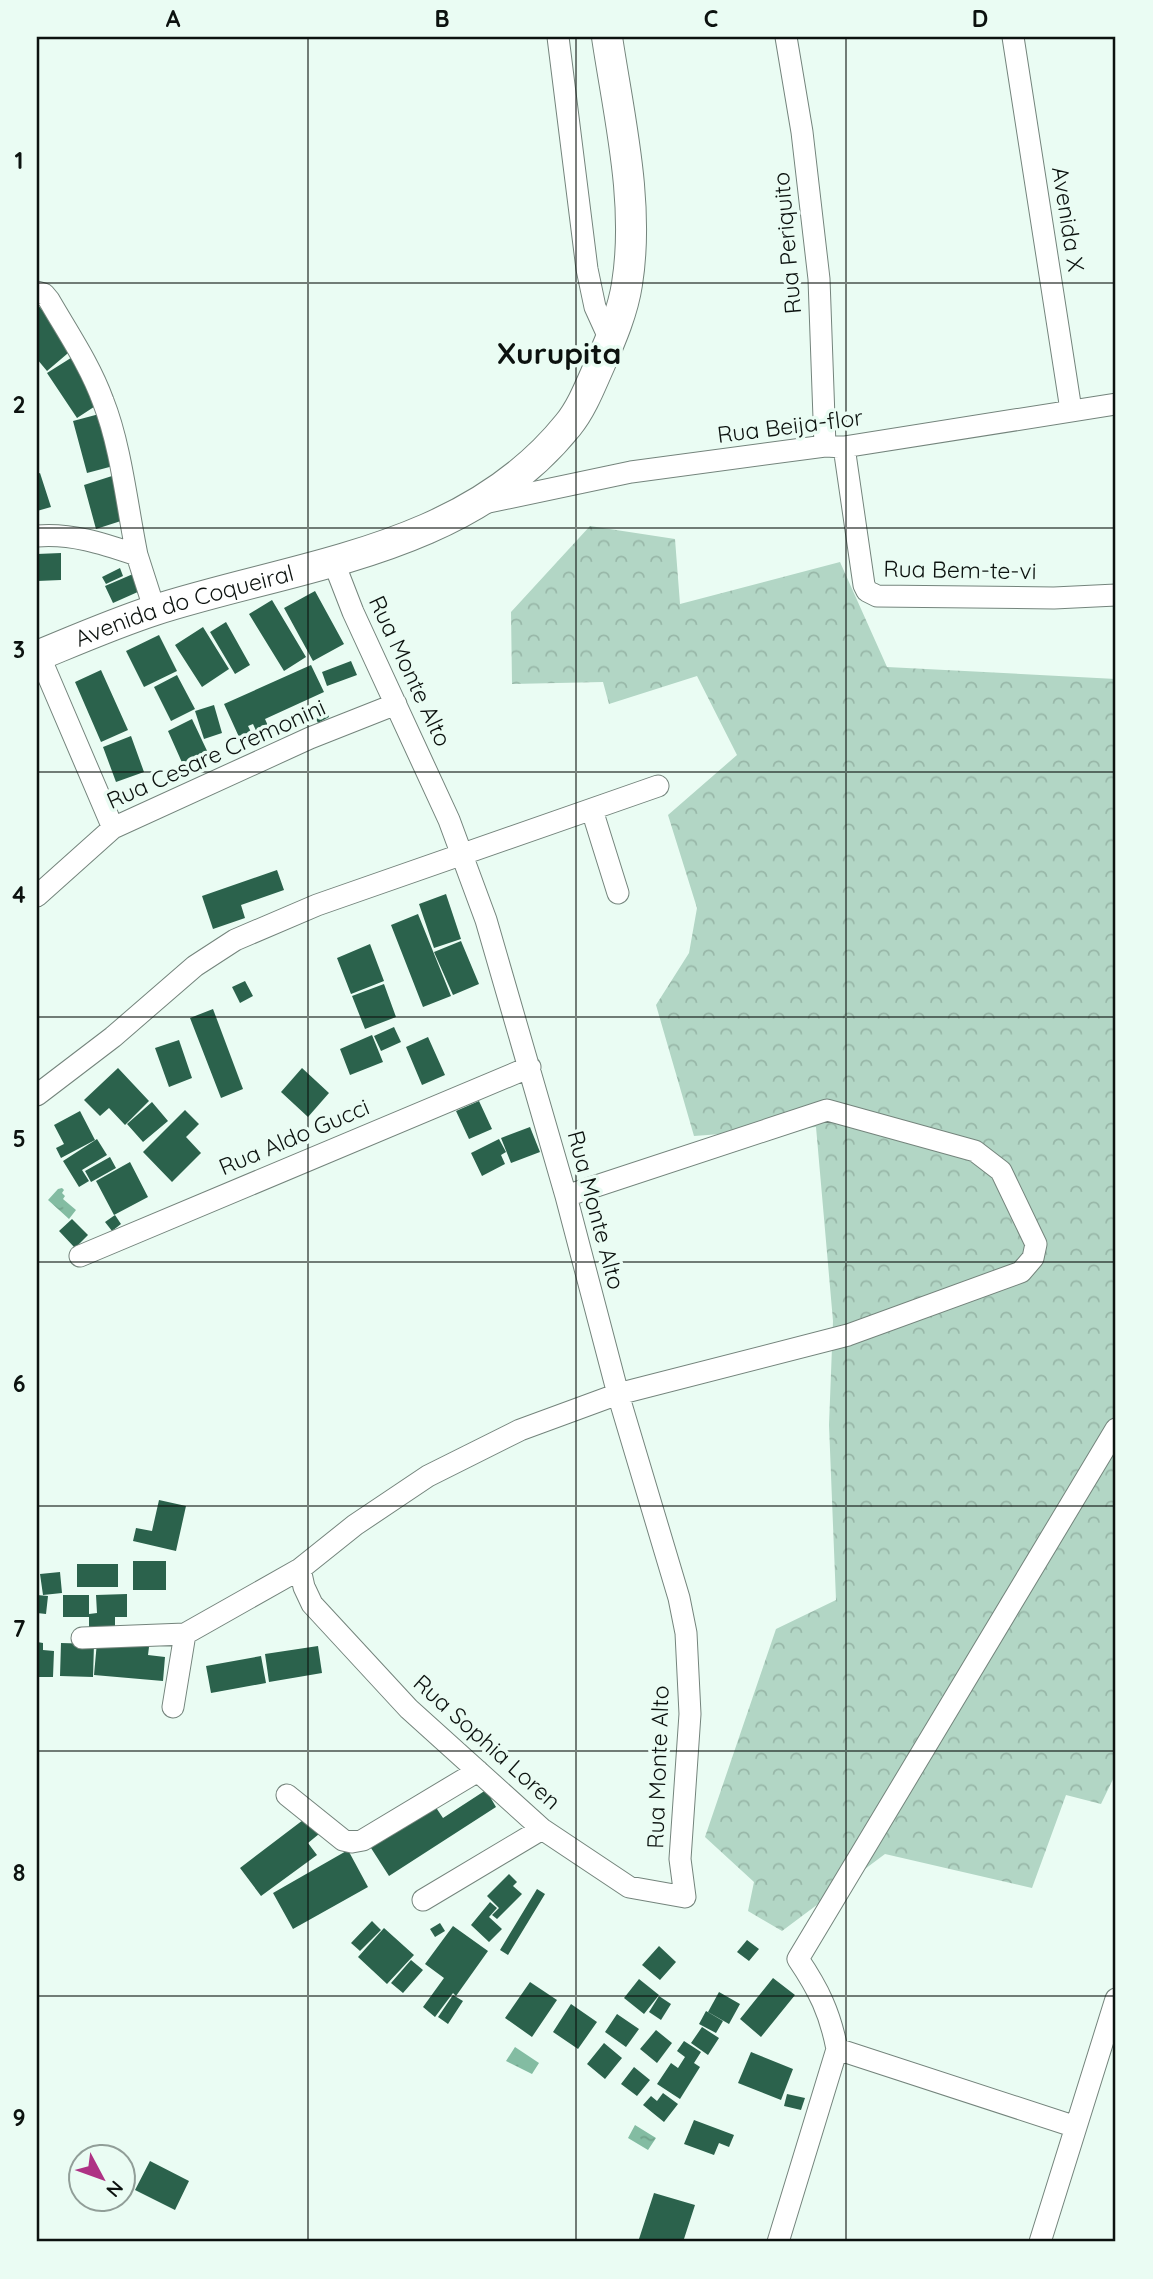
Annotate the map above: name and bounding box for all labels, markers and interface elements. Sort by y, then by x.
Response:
text: A [166,4,181,33]
text: B [434,4,450,33]
text: C [704,4,718,33]
text: D [972,4,988,33]
text: 1 [15,146,23,175]
street label: Avenida X [1046,165,1091,273]
street label: Rua Periquito [766,171,807,315]
district label: Xurupita [497,334,621,372]
text: 2 [12,390,26,419]
street label: Rua Beija-flor [715,402,865,449]
street label: Rua Bem-te-vi [883,554,1037,585]
street label: Avenida do Coqueiral [70,558,297,653]
street label: Rua Monte Alto [363,591,458,751]
text: 3 [13,635,25,664]
street label: Rua Cesare Cremonini [102,692,330,815]
text: 4 [12,880,26,909]
street label: Rua Aldo Gucci [214,1092,373,1181]
text: 5 [12,1124,26,1153]
street label: Rua Monte Alto [561,1127,632,1293]
text: 6 [13,1369,25,1398]
text: 7 [13,1614,26,1643]
street label: Rua Sophia Loren [408,1668,567,1815]
street label: Rua Monte Alto [640,1685,675,1849]
text: 8 [13,1858,25,1887]
text: 9 [12,2103,26,2132]
north arrow [66,2142,136,2212]
text: N [101,2176,128,2202]

